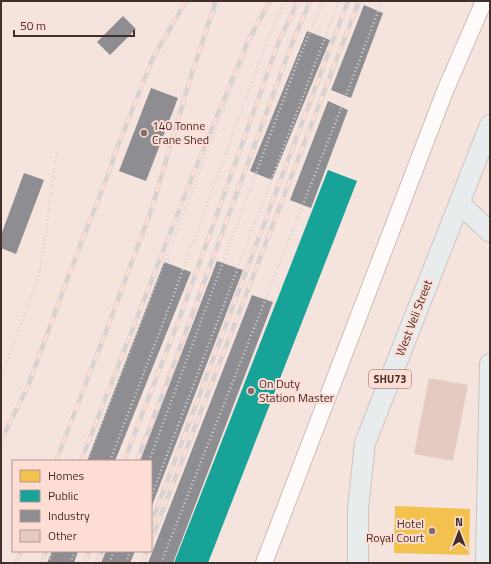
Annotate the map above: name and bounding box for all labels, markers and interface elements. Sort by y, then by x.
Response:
scale bar [14,12,134,38]
text: 50 m [20,16,46,35]
place label: 140 Tonne Crane Shed [152,116,209,149]
marker: 140 Tonne Crane Shed [139,128,149,138]
street label: West Veli Street [390,276,437,359]
road number: SHU73 [369,370,411,388]
place label: On Duty Station Master [259,374,334,407]
marker: On Duty Station Master [246,386,256,396]
legend [12,460,152,552]
text: Homes [48,466,84,485]
text: Public [48,486,78,505]
text: Industry [48,506,90,525]
north arrow [439,512,479,552]
place label: Hotel Royal Court [366,514,425,547]
text: N [455,514,463,530]
text: Other [48,526,77,545]
marker: Hotel Royal Court [427,526,437,536]

